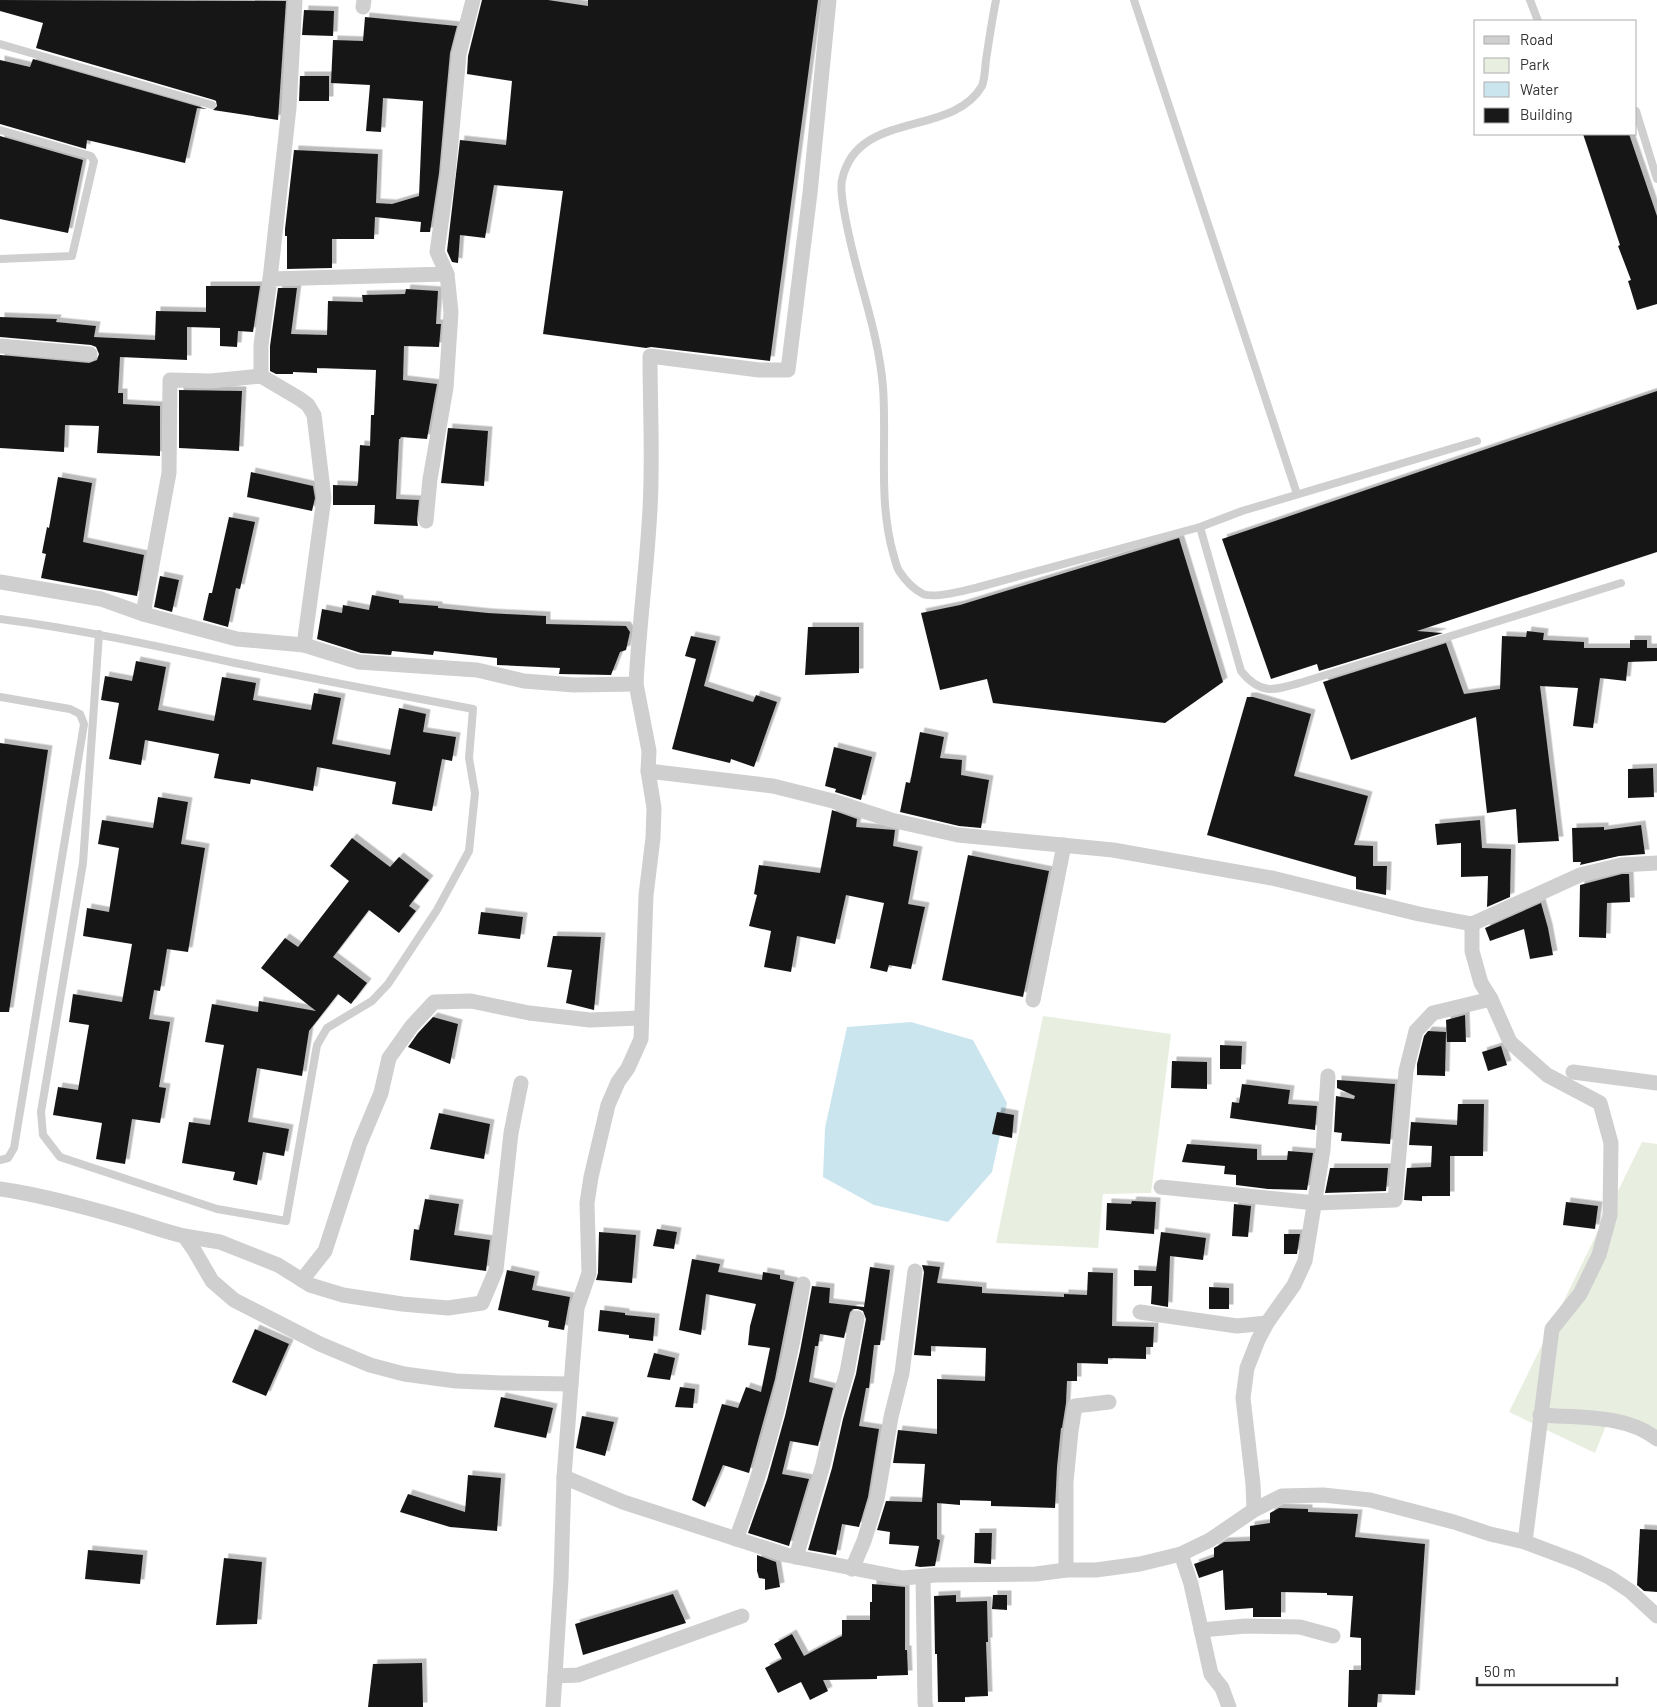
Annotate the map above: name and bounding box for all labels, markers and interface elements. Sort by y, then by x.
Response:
legend [1474,20,1637,135]
text: Road [1520,30,1553,48]
text: Park [1520,55,1550,73]
text: Water [1520,80,1559,98]
text: Building [1520,105,1573,123]
scale bar [1477,1654,1617,1686]
text: 50 m [1484,1662,1516,1680]

